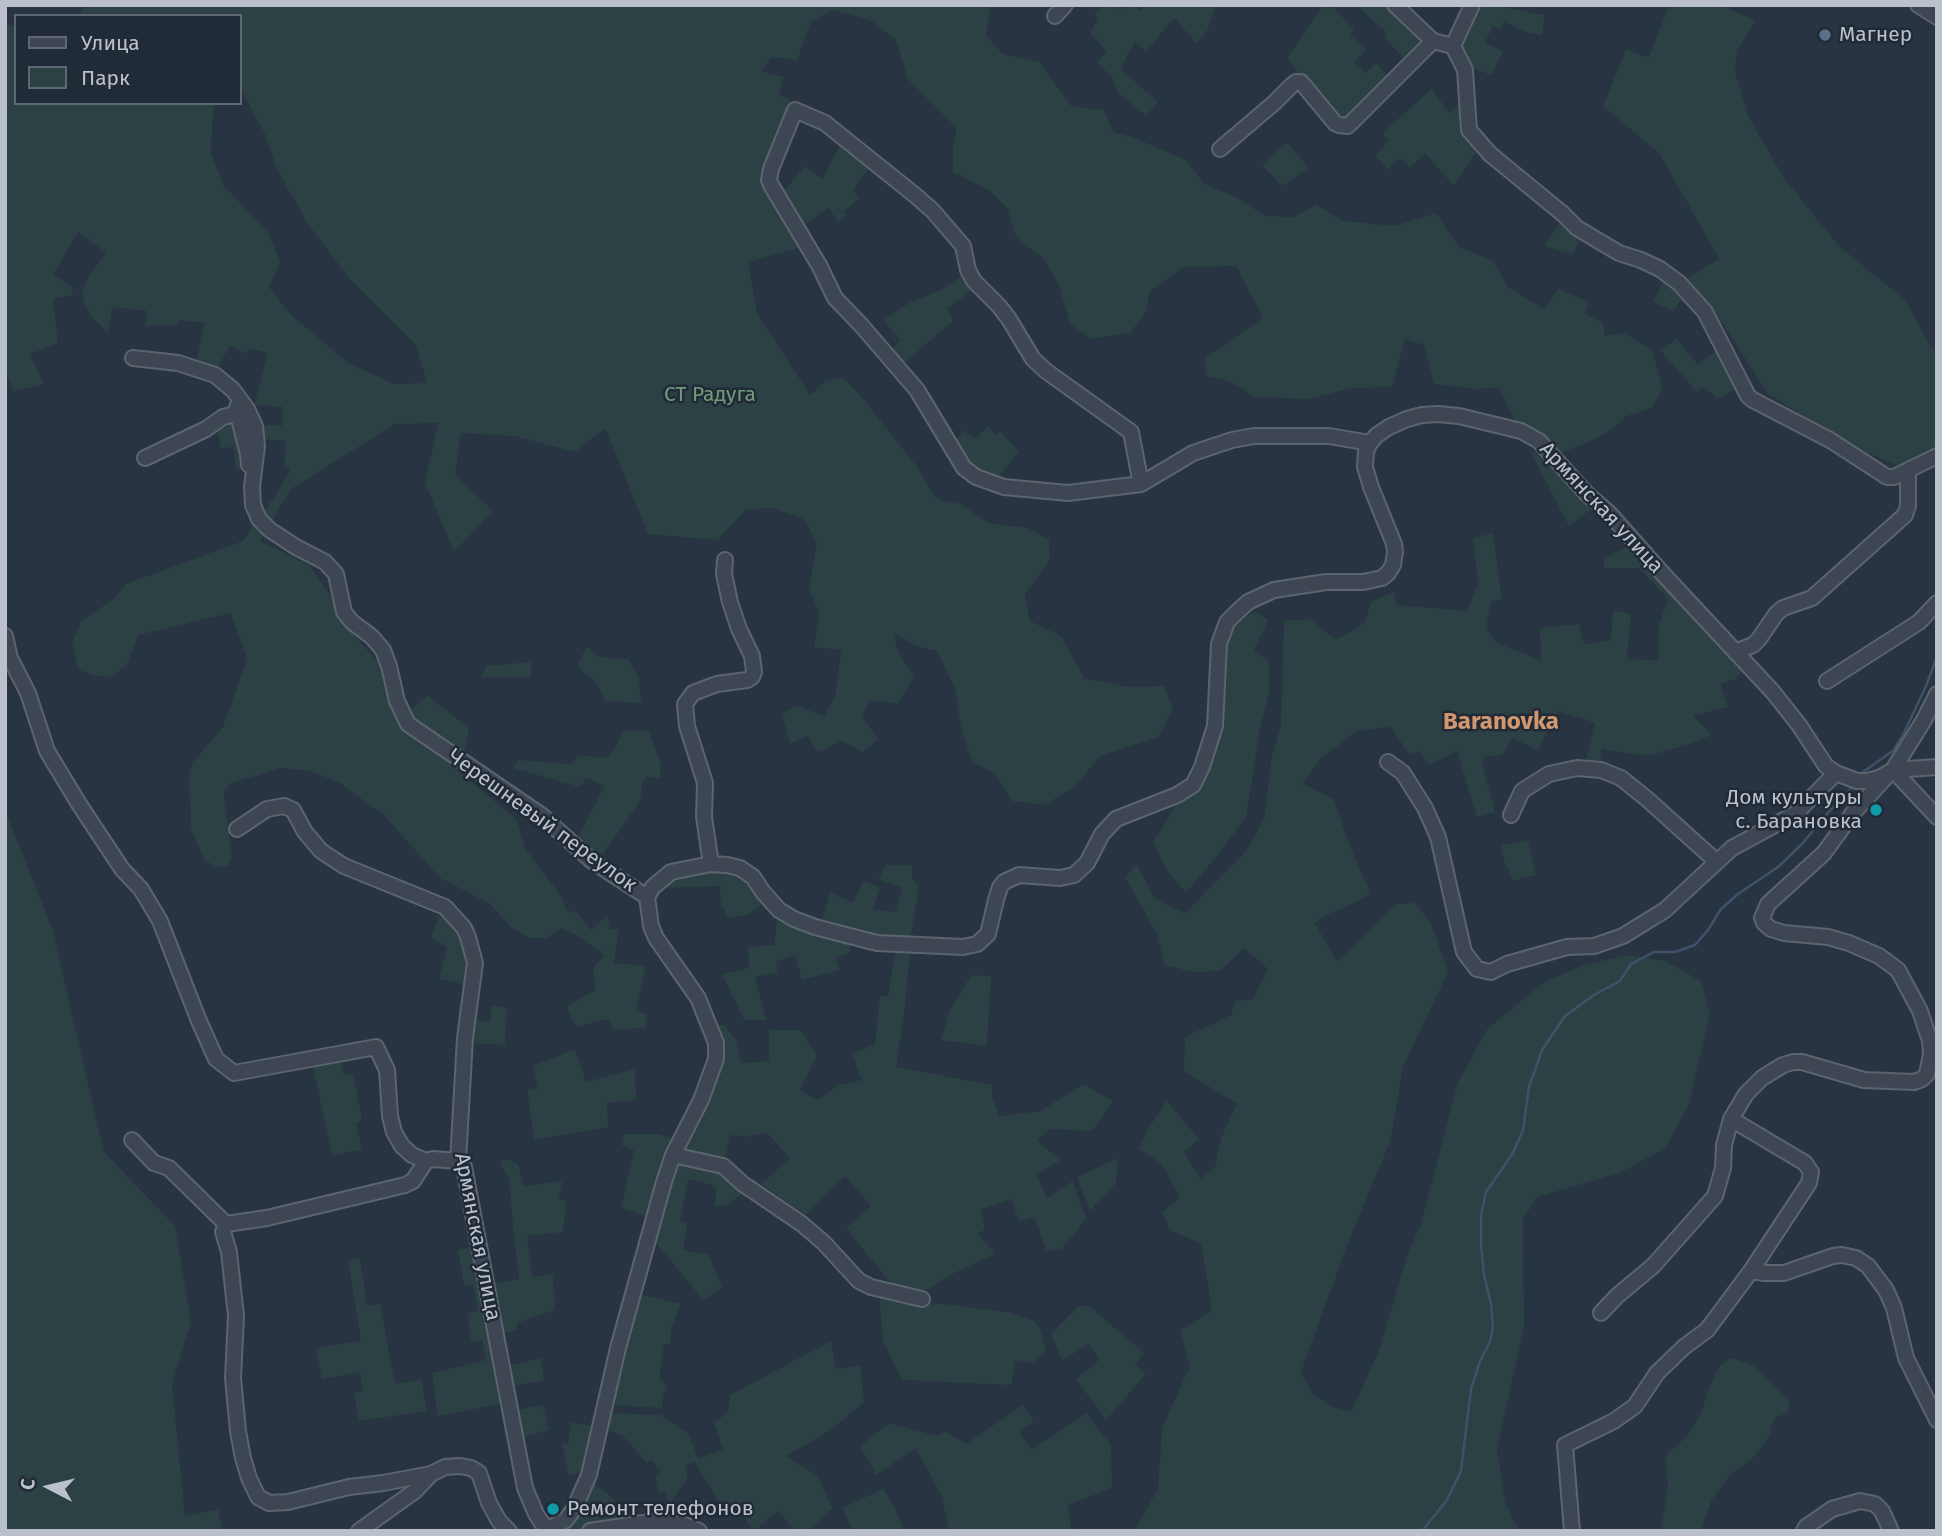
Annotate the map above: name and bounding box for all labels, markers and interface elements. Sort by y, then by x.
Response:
legend [14,14,242,105]
place label: Магнер [1839,22,1912,48]
marker: Магнер [1817,27,1833,43]
text: Улица [81,30,140,56]
text: Парк [81,65,130,91]
park label: СТ Радуга [664,382,756,408]
street label: Армянская улица [1534,437,1668,579]
district label: Baranovka [1443,708,1559,736]
street label: Черешневый переулок [443,744,641,898]
place label: Дом культуры с. Барановка [1726,785,1862,835]
marker: Дом культуры с. Барановка [1868,802,1884,818]
street label: Армянская улица [448,1151,506,1323]
north arrow [14,1452,84,1522]
text: С [16,1478,40,1491]
place label: Ремонт телефонов [567,1496,754,1522]
marker: Ремонт телефонов [545,1501,561,1517]

